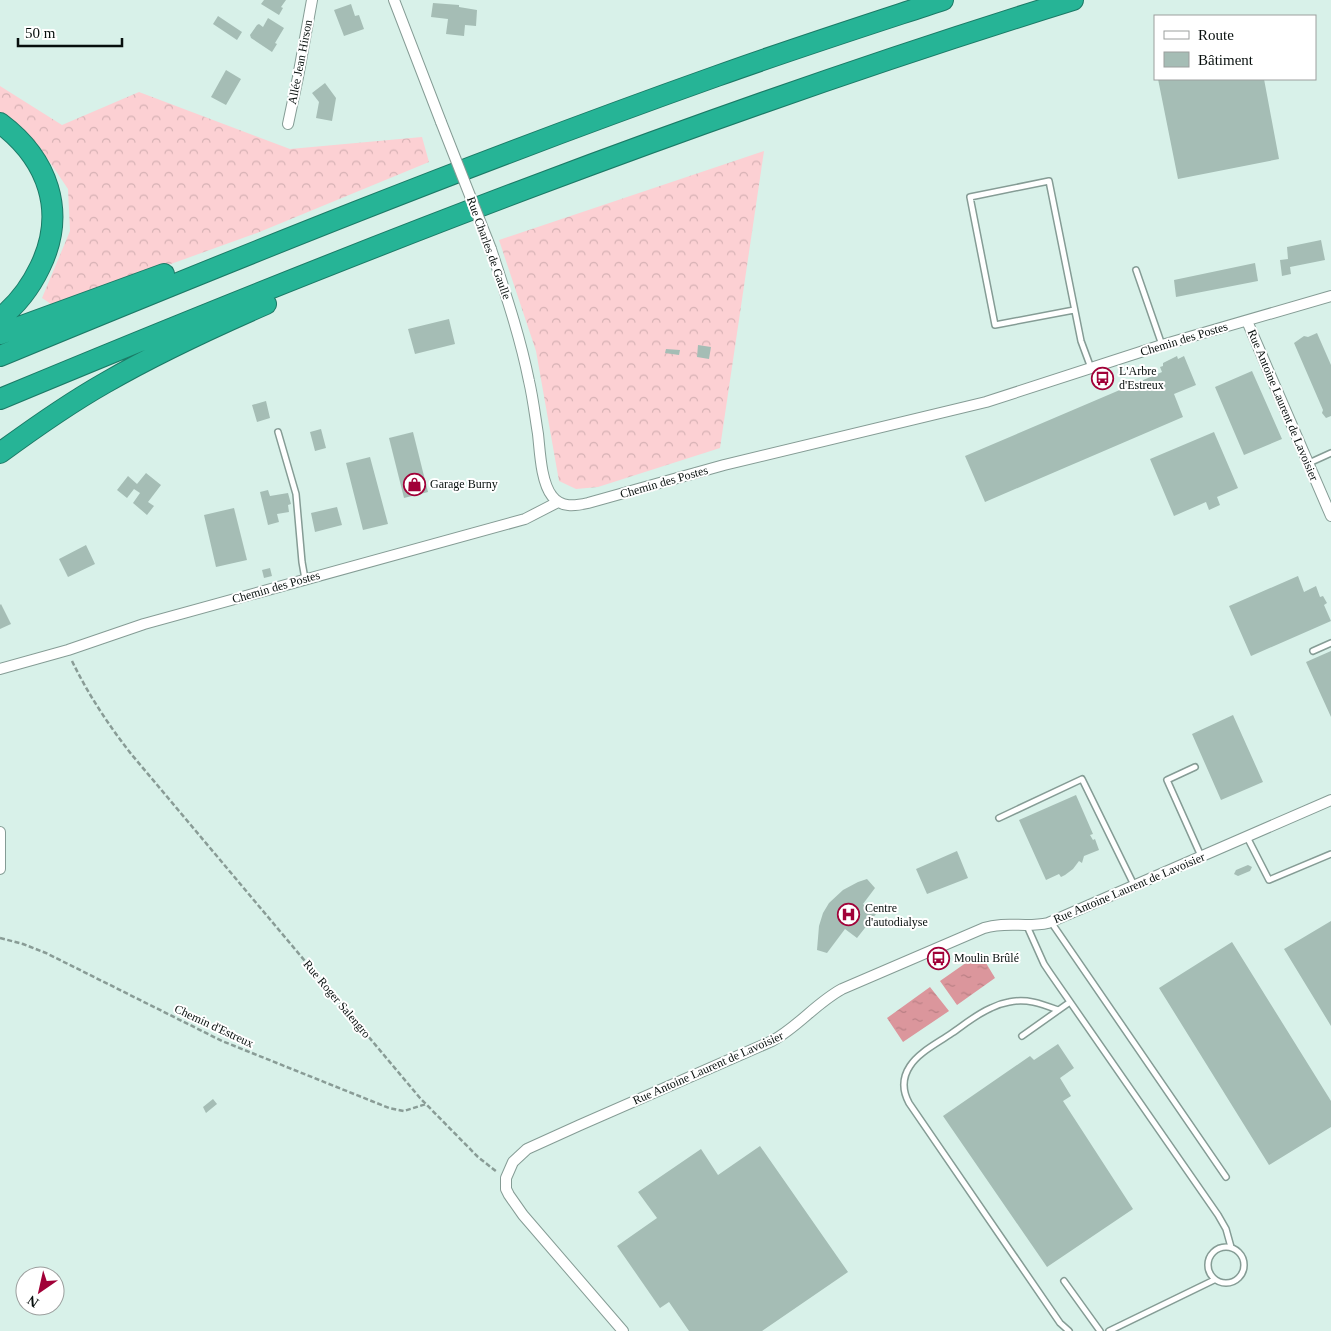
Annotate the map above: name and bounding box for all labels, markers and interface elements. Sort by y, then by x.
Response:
scale bar [18,15,121,47]
legend [1154,15,1316,80]
street label: Allée Jean Hirson [285,18,315,106]
text: 50 m [25,25,56,41]
text: Route [1198,27,1234,43]
text: Bâtiment [1198,52,1254,68]
street label: Rue Charles de Gaulle [464,195,514,301]
street label: Chemin des Postes [1139,319,1230,359]
street label: Rue Antoine Laurent de Lavoisier [1245,327,1321,483]
place label: L'Arbre d'Estreux [1119,364,1164,392]
bus stop icon: L'Arbre d'Estreux [1091,366,1115,390]
street label: Chemin des Postes [618,463,710,501]
shop icon: Garage Burny [402,472,426,496]
place label: Garage Burny [430,477,498,491]
street label: Chemin des Postes [230,568,322,606]
street label: Rue Antoine Laurent de Lavoisier [1051,850,1207,926]
place label: Centre d'autodialyse [865,901,928,929]
hospital icon: Centre d'autodialyse [837,903,861,927]
bus stop icon: Moulin Brûlé [926,946,950,970]
place label: Moulin Brûlé [954,951,1019,965]
street label: Rue Roger Salengro [300,957,374,1041]
street label: Chemin d'Estreux [172,1002,256,1050]
street label: Rue Antoine Laurent de Lavoisier [631,1028,785,1108]
north arrow [15,1266,65,1316]
text: N [25,1292,41,1310]

